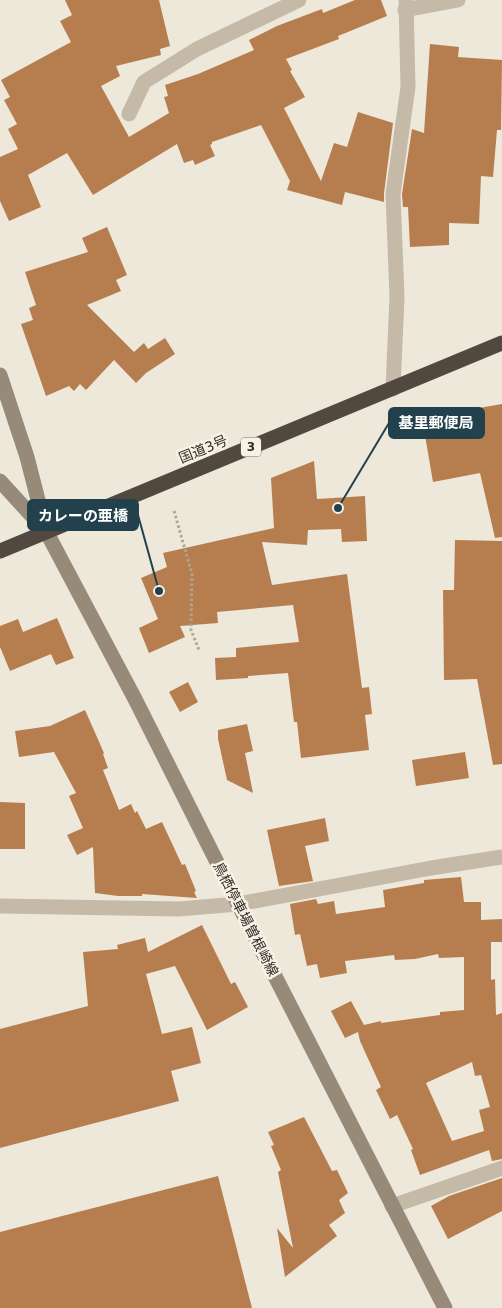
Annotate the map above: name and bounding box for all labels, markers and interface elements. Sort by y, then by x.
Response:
callout: 基里郵便局 [389,408,484,438]
text: 基里郵便局 [398,414,474,432]
street label: 国道3号 [176,432,230,466]
road number: 3 [241,438,261,457]
callout: カレーの亜橋 [28,500,138,530]
text: カレーの亜橋 [38,507,129,525]
street label: 鳥栖停車場曽根崎線 [210,859,282,979]

